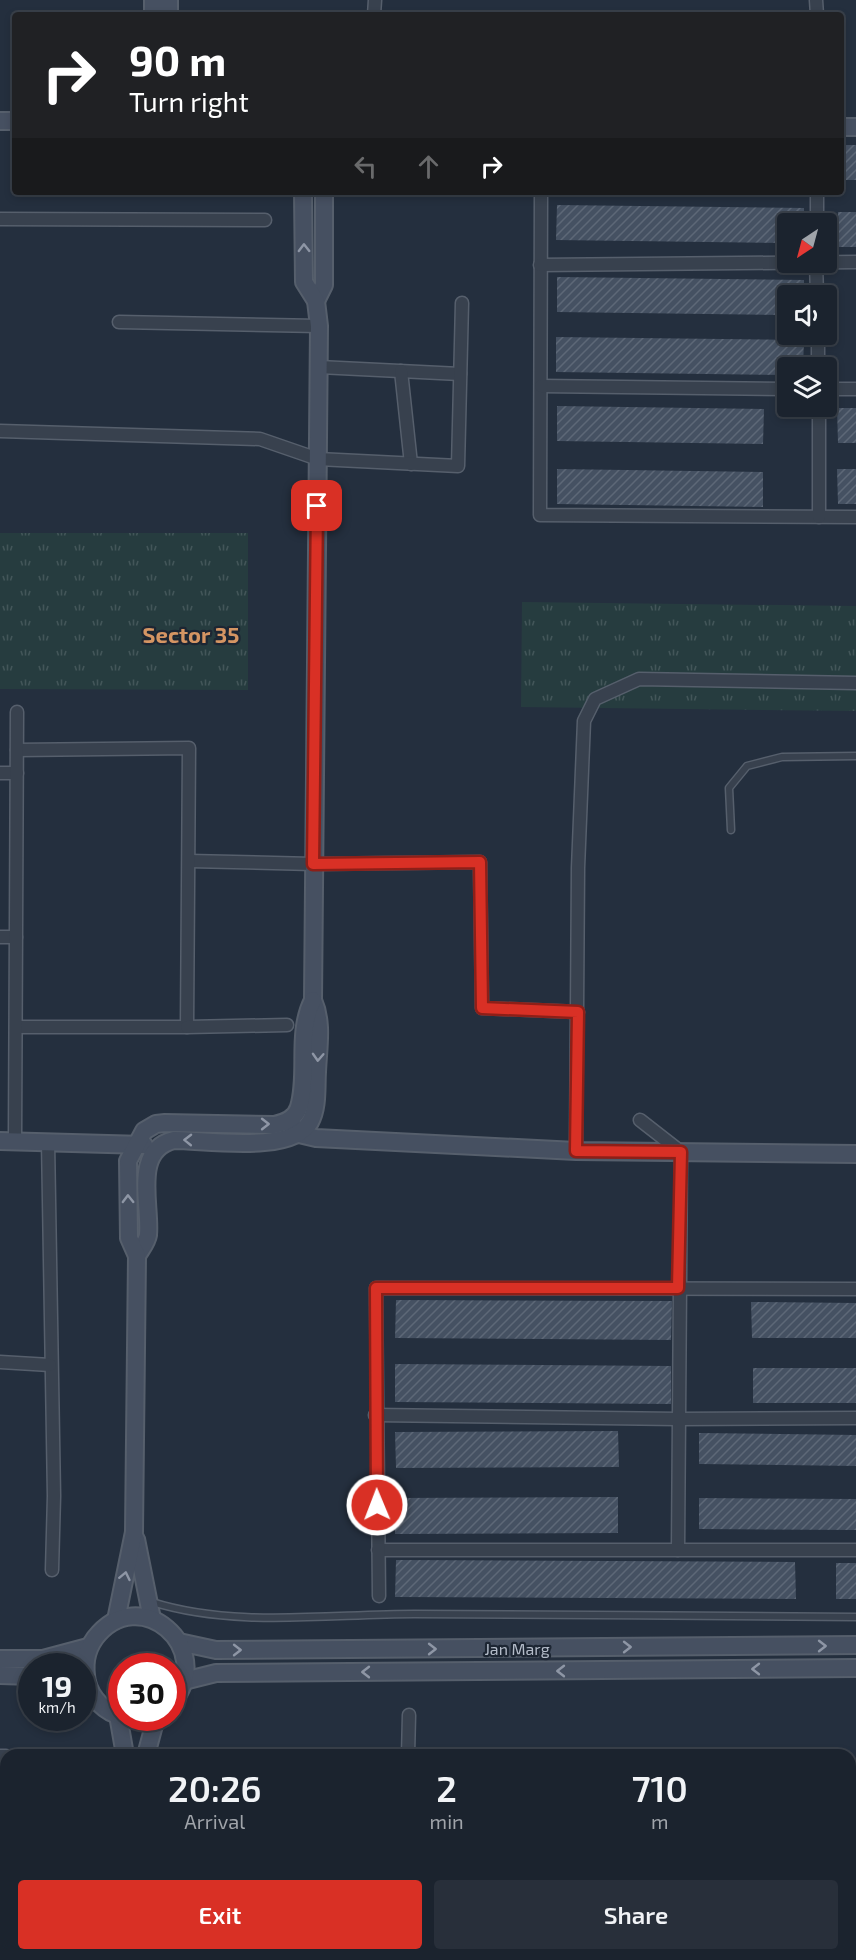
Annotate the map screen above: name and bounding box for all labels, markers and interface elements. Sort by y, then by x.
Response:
text: 90 m [129,34,226,84]
icon: right [30,36,108,114]
text: Turn right [129,85,249,117]
icon: left [349,150,382,183]
icon: ahead [412,150,445,183]
icon: right [475,150,508,183]
north arrow [777,213,837,273]
map controls [777,213,837,417]
one-way arrow [297,244,310,253]
button: sound [777,285,837,345]
button: layers [777,357,837,417]
pin [291,480,342,531]
icon: arrive [300,489,333,522]
district label: Sector 35 [143,621,239,647]
one-way arrow [311,1053,324,1062]
one-way arrow [260,1118,269,1131]
one-way arrow [183,1134,192,1146]
one-way arrow [122,1195,134,1204]
position arrow [345,1473,409,1537]
one-way arrow [118,1571,131,1581]
street label: Jan Marg [484,1639,550,1658]
one-way arrow [817,1639,826,1652]
one-way arrow [622,1641,631,1653]
one-way arrow [427,1642,436,1655]
one-way arrow [232,1644,241,1656]
speed limit sign: 30 [108,1653,186,1731]
one-way arrow [751,1663,760,1675]
one-way arrow [556,1665,565,1677]
one-way arrow [361,1666,370,1678]
text: 19 [42,1667,72,1703]
text: km/h [38,1698,76,1716]
text: 20:26 [168,1766,262,1809]
text: 2 [436,1766,457,1809]
text: 710 [632,1766,688,1809]
text: Arrival [184,1809,245,1833]
text: min [430,1809,464,1833]
text: m [651,1809,669,1833]
button: Exit [18,1880,422,1949]
button: Share [434,1880,838,1949]

